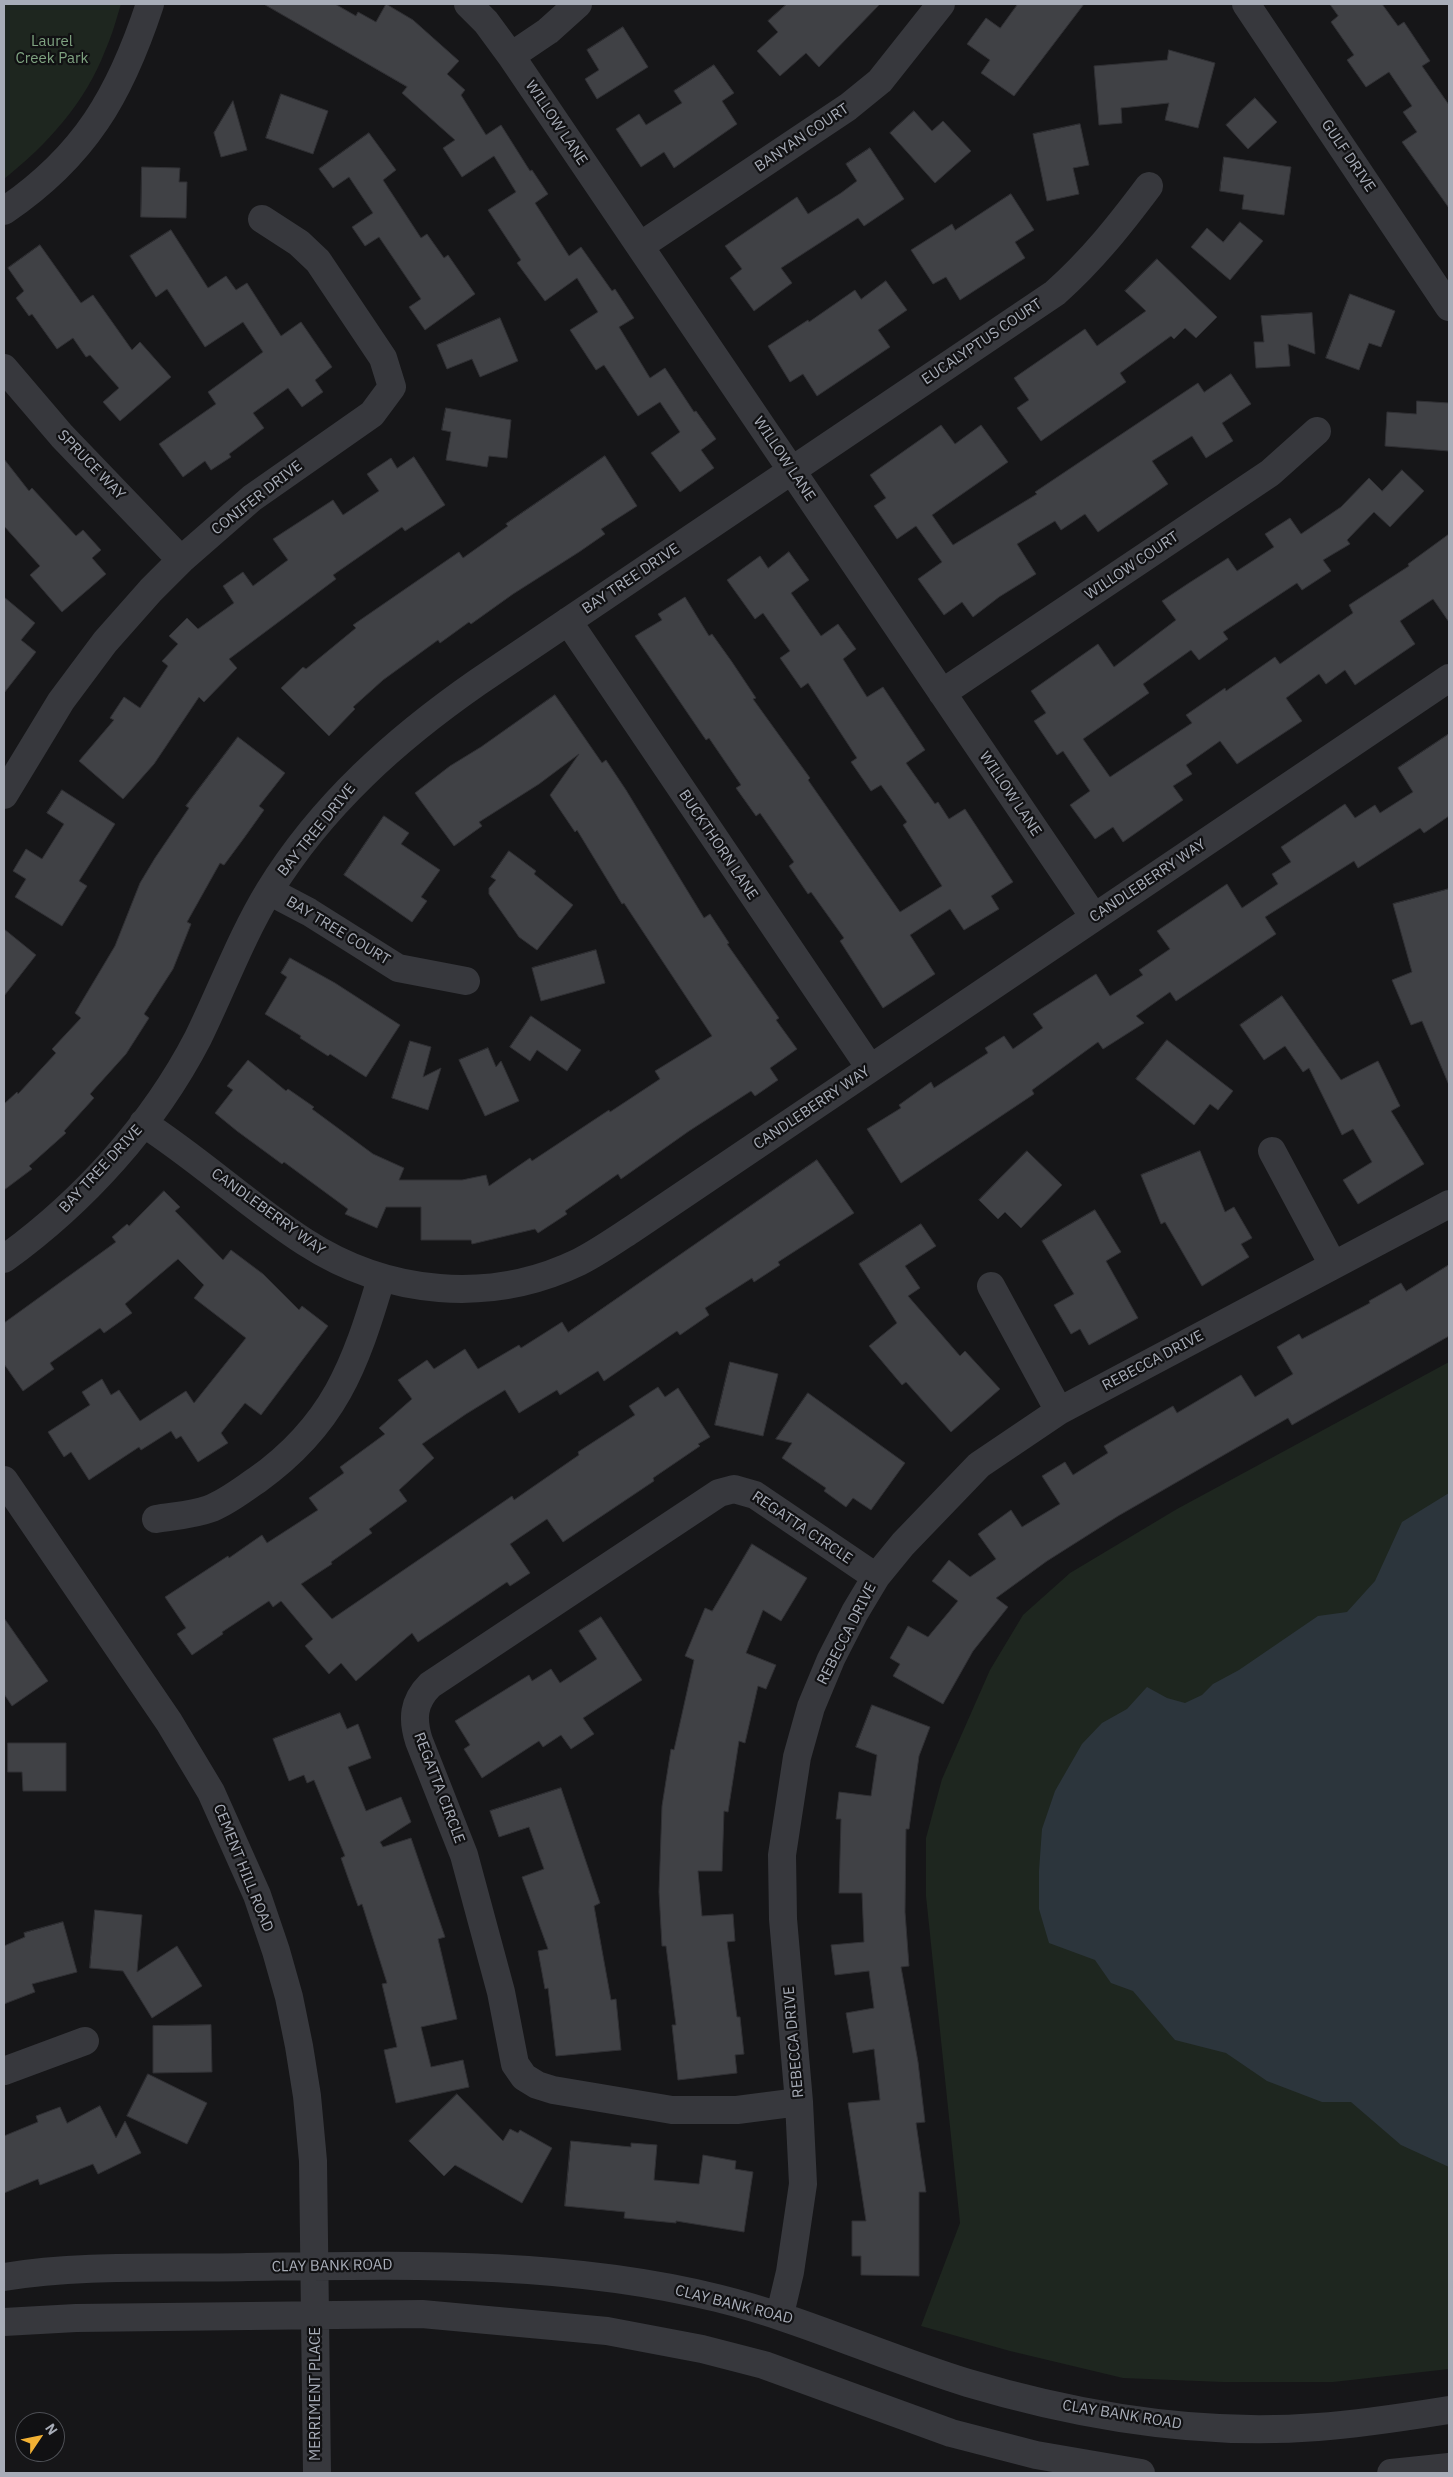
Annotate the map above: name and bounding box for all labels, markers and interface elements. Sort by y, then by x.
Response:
park label: Laurel Creek Park [15,33,89,68]
street label: WILLOW LANE [521,77,591,169]
street label: BANYAN COURT [752,100,852,176]
street label: GULF DRIVE [1317,116,1379,196]
street label: EUCALYPTUS COURT [919,295,1045,389]
street label: WILLOW LANE [749,413,819,505]
street label: SPRUCE WAY [53,426,129,504]
street label: CONIFER DRIVE [208,457,306,539]
street label: WILLOW COURT [1082,528,1182,604]
street label: BAY TREE DRIVE [579,540,683,618]
street label: WILLOW LANE [975,748,1045,840]
street label: BAY TREE DRIVE [274,780,360,880]
street label: BUCKTHORN LANE [675,787,761,903]
street label: CANDLEBERRY WAY [1086,835,1210,927]
street label: BAY TREE COURT [283,893,393,969]
street label: CANDLEBERRY WAY [750,1062,874,1154]
street label: BAY TREE DRIVE [56,1121,146,1217]
street label: CANDLEBERRY WAY [208,1165,328,1259]
street label: REBECCA DRIVE [1099,1327,1207,1395]
street label: REGATTA CIRCLE [748,1488,856,1568]
street label: REBECCA DRIVE [814,1580,880,1688]
street label: REGATTA CIRCLE [410,1730,468,1846]
street label: CEMENT HILL ROAD [209,1801,277,1935]
street label: REBECCA DRIVE [780,1985,808,2099]
street label: CLAY BANK ROAD [271,2256,393,2276]
street label: CLAY BANK ROAD [673,2282,795,2328]
street label: MERRIMENT PLACE [307,2327,325,2461]
street label: CLAY BANK ROAD [1061,2397,1183,2433]
north arrow [15,2412,65,2462]
text: N [41,2420,62,2438]

